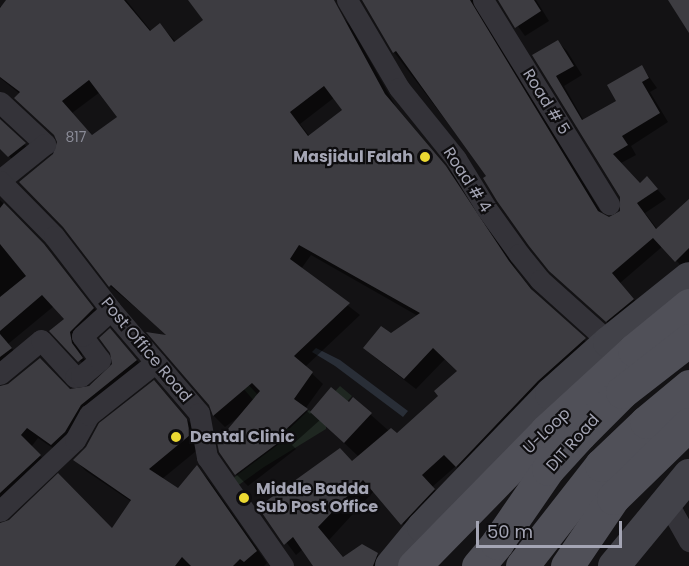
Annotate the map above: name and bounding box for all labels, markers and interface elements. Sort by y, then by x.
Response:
street label: Road # 5 [518,66,574,138]
house number: 817 [66,129,86,145]
street label: Road # 4 [439,144,495,216]
place label: Masjidul Falah [293,147,413,167]
marker: Masjidul Falah [418,150,432,164]
street label: Post Office Road [97,294,195,406]
street label: U-Loop [520,404,574,458]
street label: DIT Road [543,411,603,475]
place label: Dental Clinic [190,427,295,447]
marker: Dental Clinic [167,428,185,446]
place label: Middle Badda Sub Post Office [256,479,378,517]
marker: Middle Badda Sub Post Office [237,491,251,505]
scale bar [479,509,624,547]
text: 50 m [487,519,533,544]

